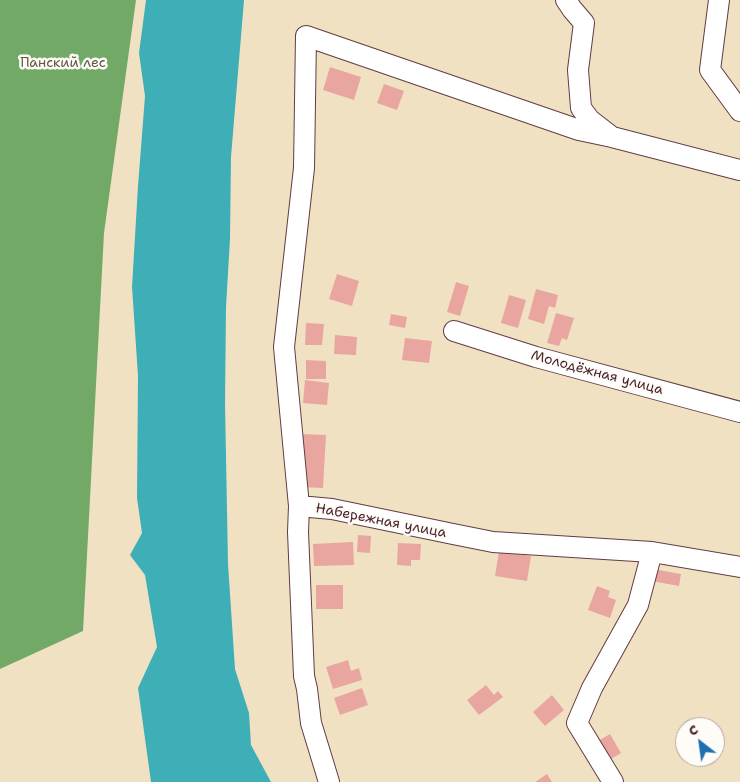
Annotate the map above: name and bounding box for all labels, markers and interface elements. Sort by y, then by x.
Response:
park label: Панский лес [20,55,106,71]
street label: Молодёжная улица [529,347,665,399]
street label: Набережная улица [314,500,448,542]
north arrow [675,717,725,767]
text: С [685,720,701,740]

